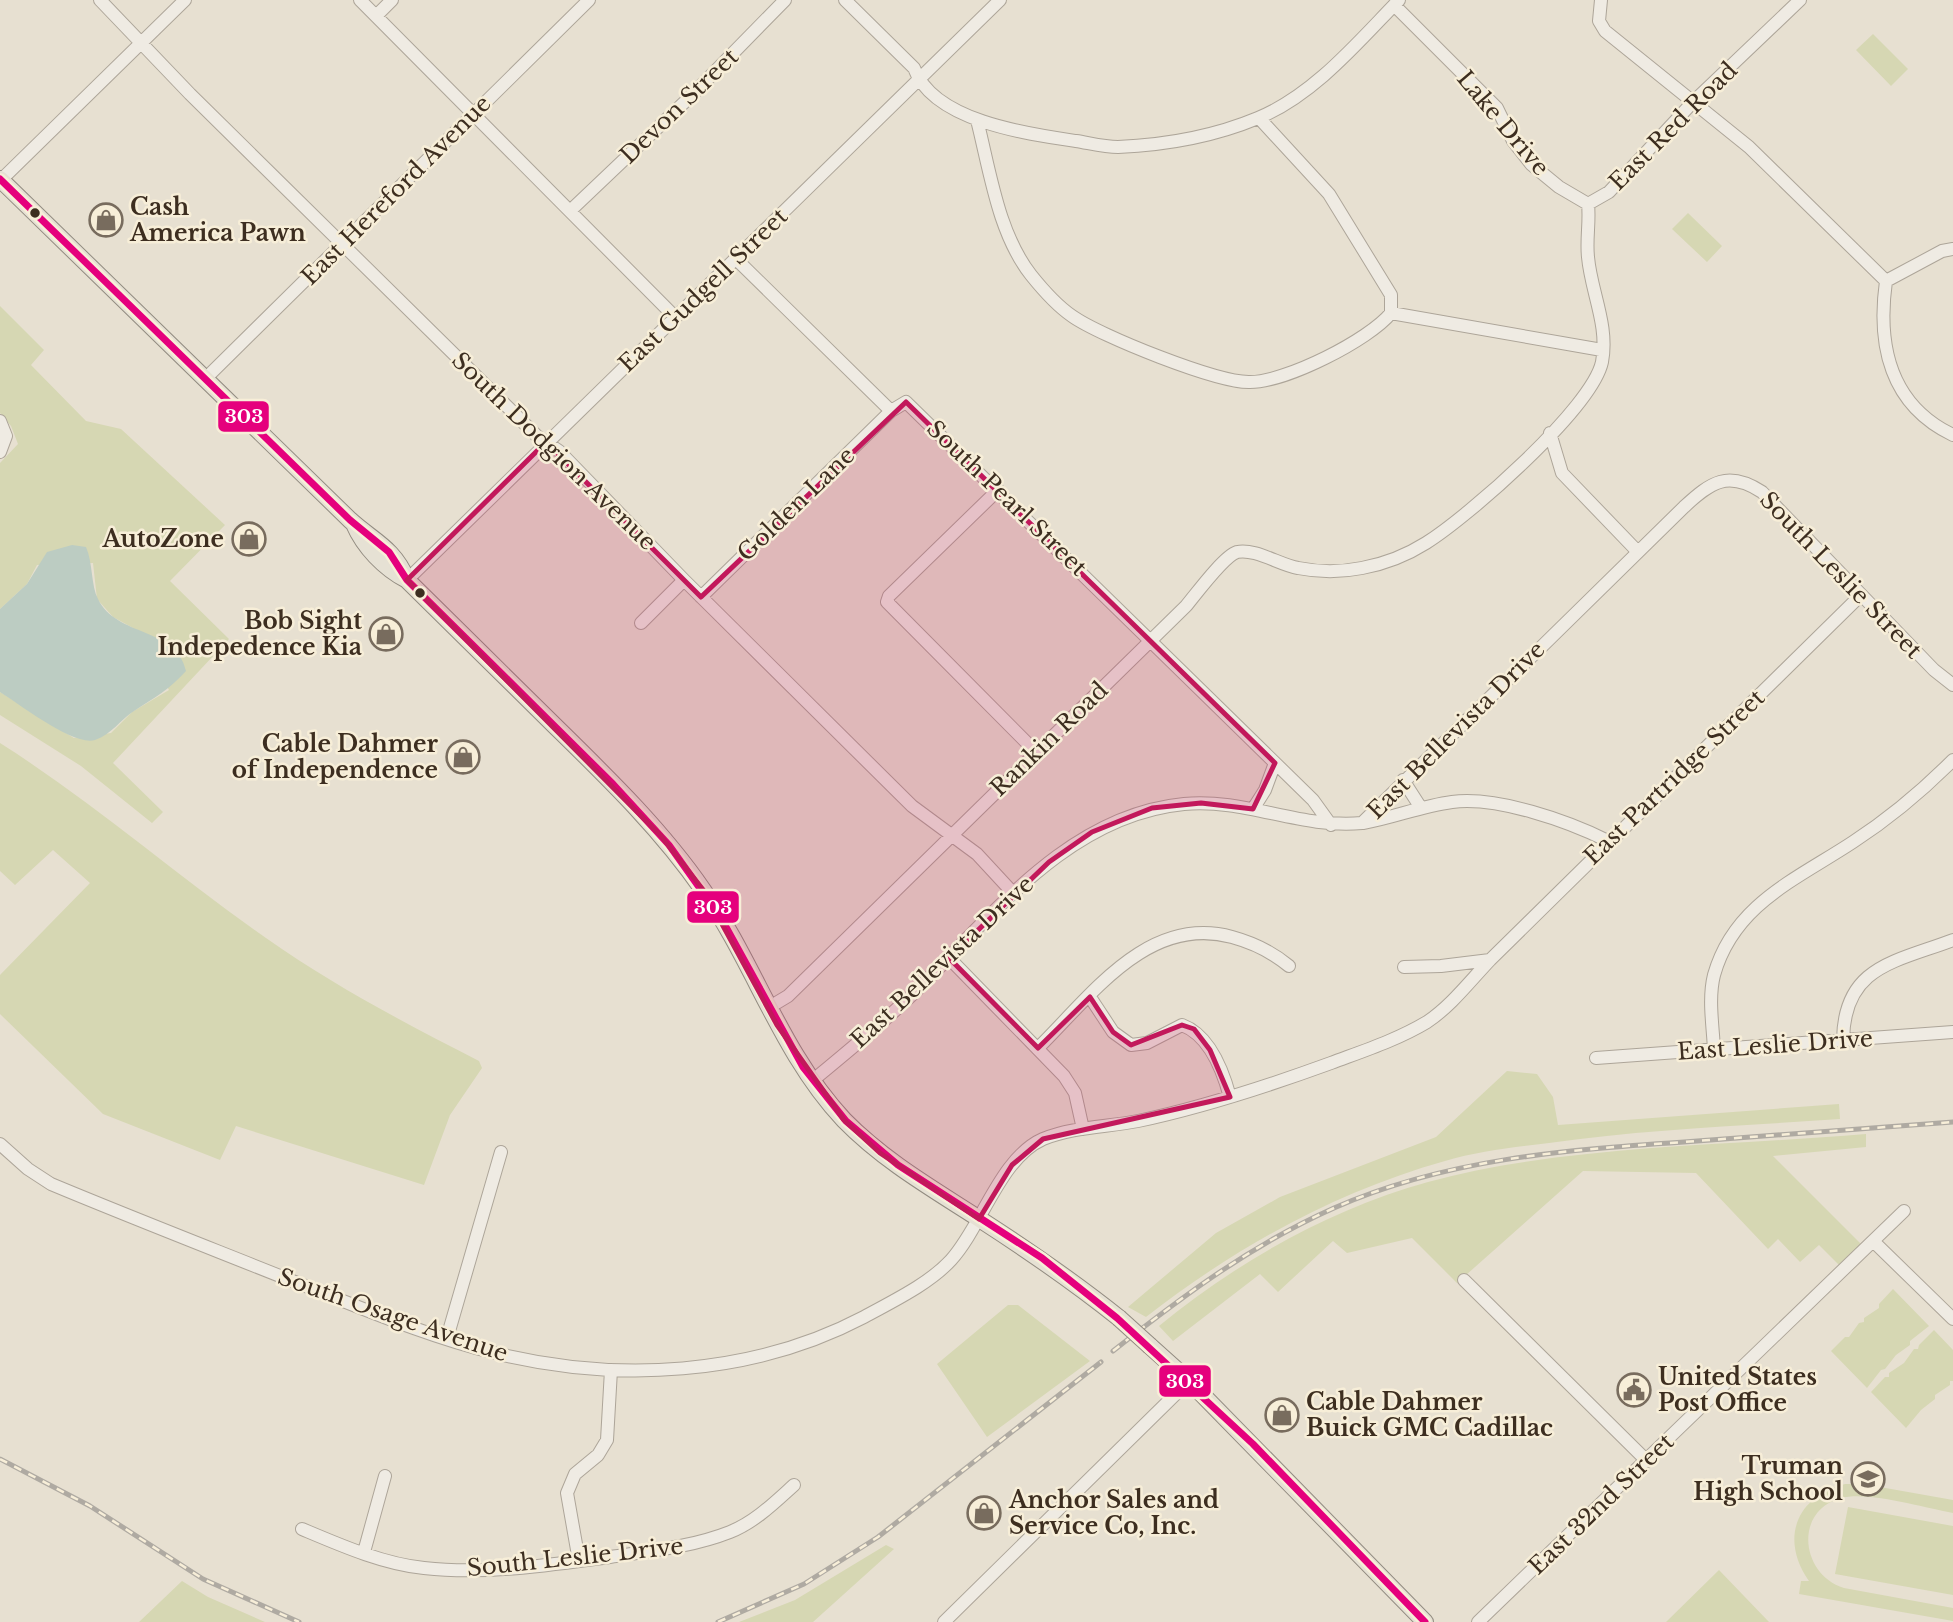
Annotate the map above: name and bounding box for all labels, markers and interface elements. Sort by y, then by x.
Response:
street label: Devon Street [614,42,744,169]
street label: East Red Road [1603,56,1743,196]
street label: Lake Drive [1451,65,1555,181]
street label: East Hereford Avenue [295,89,497,291]
place label: Cash America Pawn [129,193,306,247]
shop icon: Cash America Pawn [87,201,125,239]
street label: East Gudgell Street [613,202,793,378]
unlabelled marker [28,206,42,220]
street label: South Dodgion Avenue [446,346,662,556]
line badge: 303 [217,400,270,433]
text: 303 [225,405,263,428]
street label: South Pearl Street [921,414,1093,582]
street label: Golden Lane [732,441,860,567]
street label: South Leslie Street [1754,486,1928,664]
shop icon: AutoZone [230,520,268,558]
place label: AutoZone [102,525,224,553]
unlabelled marker [413,586,427,600]
place label: Bob Sight Indepedence Kia [157,607,362,661]
shop icon: Bob Sight Indepedence Kia [367,615,405,653]
street label: East Bellevista Drive [1361,635,1551,825]
street label: Rankin Road [984,676,1114,802]
street label: East Partridge Street [1578,683,1770,870]
place label: Cable Dahmer of Independence [232,730,439,784]
shop icon: Cable Dahmer of Independence [444,738,482,776]
street label: East Bellevista Drive [845,870,1039,1054]
line badge: 303 [686,890,740,924]
text: 303 [694,896,732,919]
street label: East Leslie Drive [1676,1024,1874,1066]
street label: South Osage Avenue [274,1262,512,1368]
place label: United States Post Office [1658,1363,1817,1417]
line badge: 303 [1158,1364,1212,1398]
text: 303 [1166,1370,1204,1393]
public building icon: United States Post Office [1615,1371,1653,1409]
place label: Cable Dahmer Buick GMC Cadillac [1306,1388,1553,1442]
shop icon: Cable Dahmer Buick GMC Cadillac [1263,1396,1301,1434]
street label: East 32nd Street [1523,1427,1680,1580]
place label: Truman High School [1693,1452,1843,1506]
school or university icon: Truman High School [1849,1460,1887,1498]
place label: Anchor Sales and Service Co, Inc. [1008,1486,1219,1540]
shop icon: Anchor Sales and Service Co, Inc. [965,1494,1003,1532]
street label: South Leslie Drive [465,1532,685,1582]

